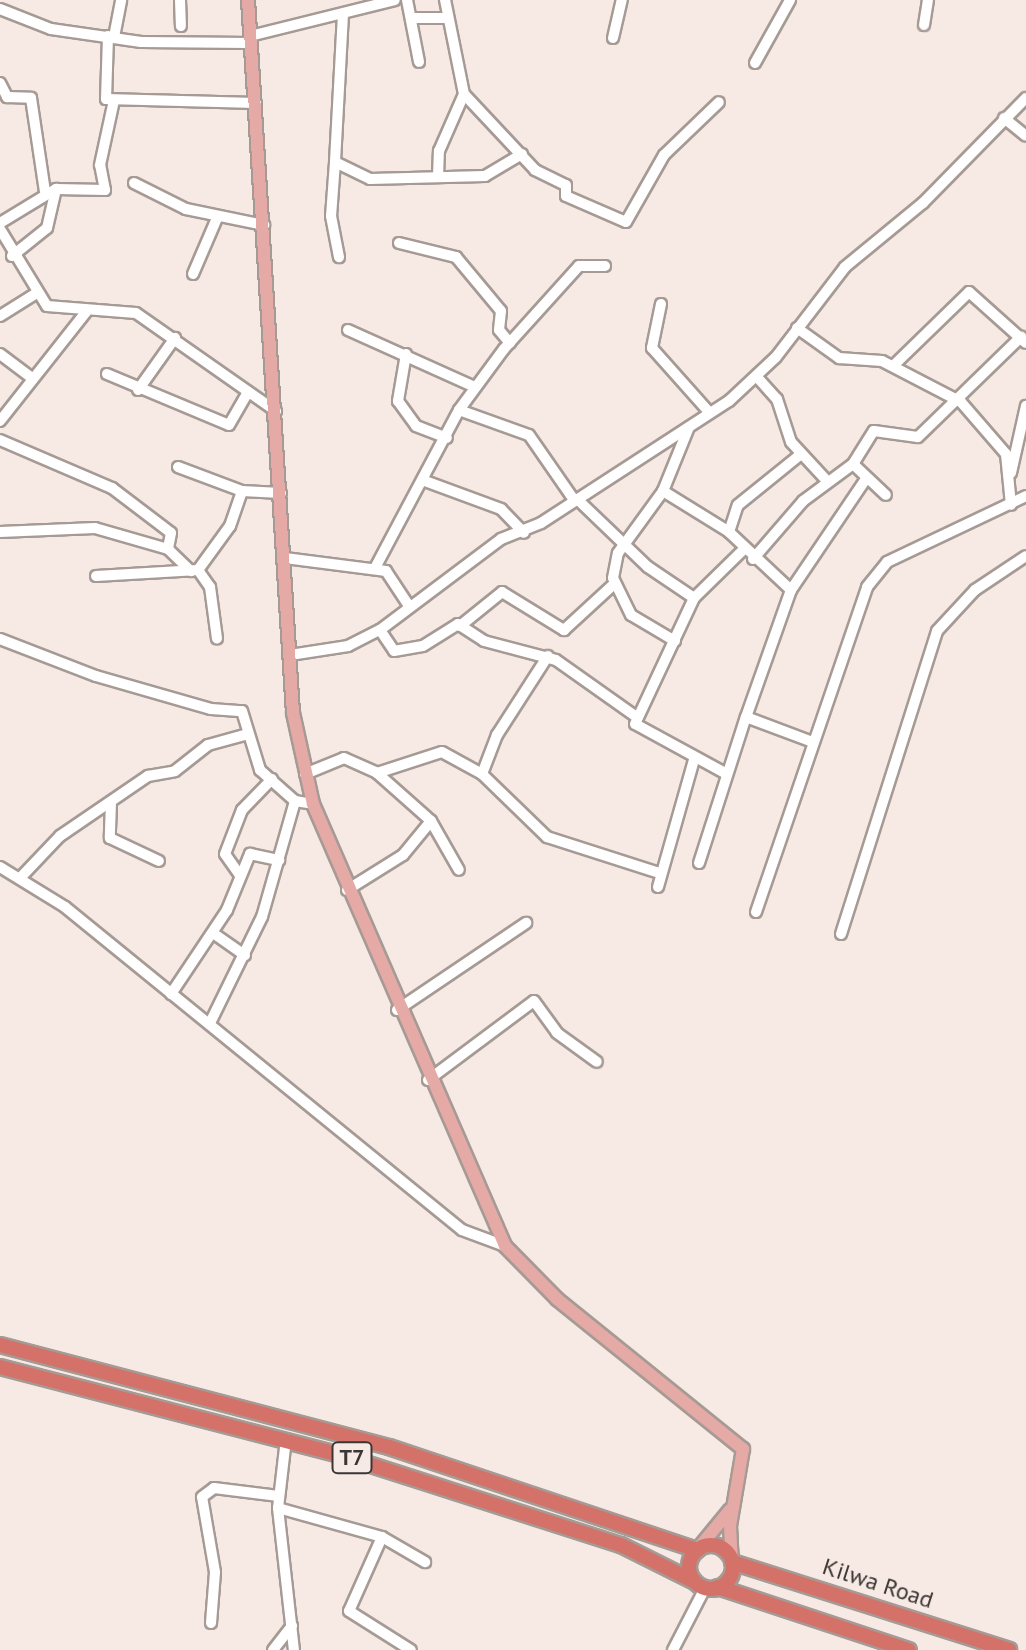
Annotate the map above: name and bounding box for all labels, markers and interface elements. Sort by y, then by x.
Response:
road number: T7 [330,1440,374,1476]
street label: Kilwa Road [819,1552,937,1614]

